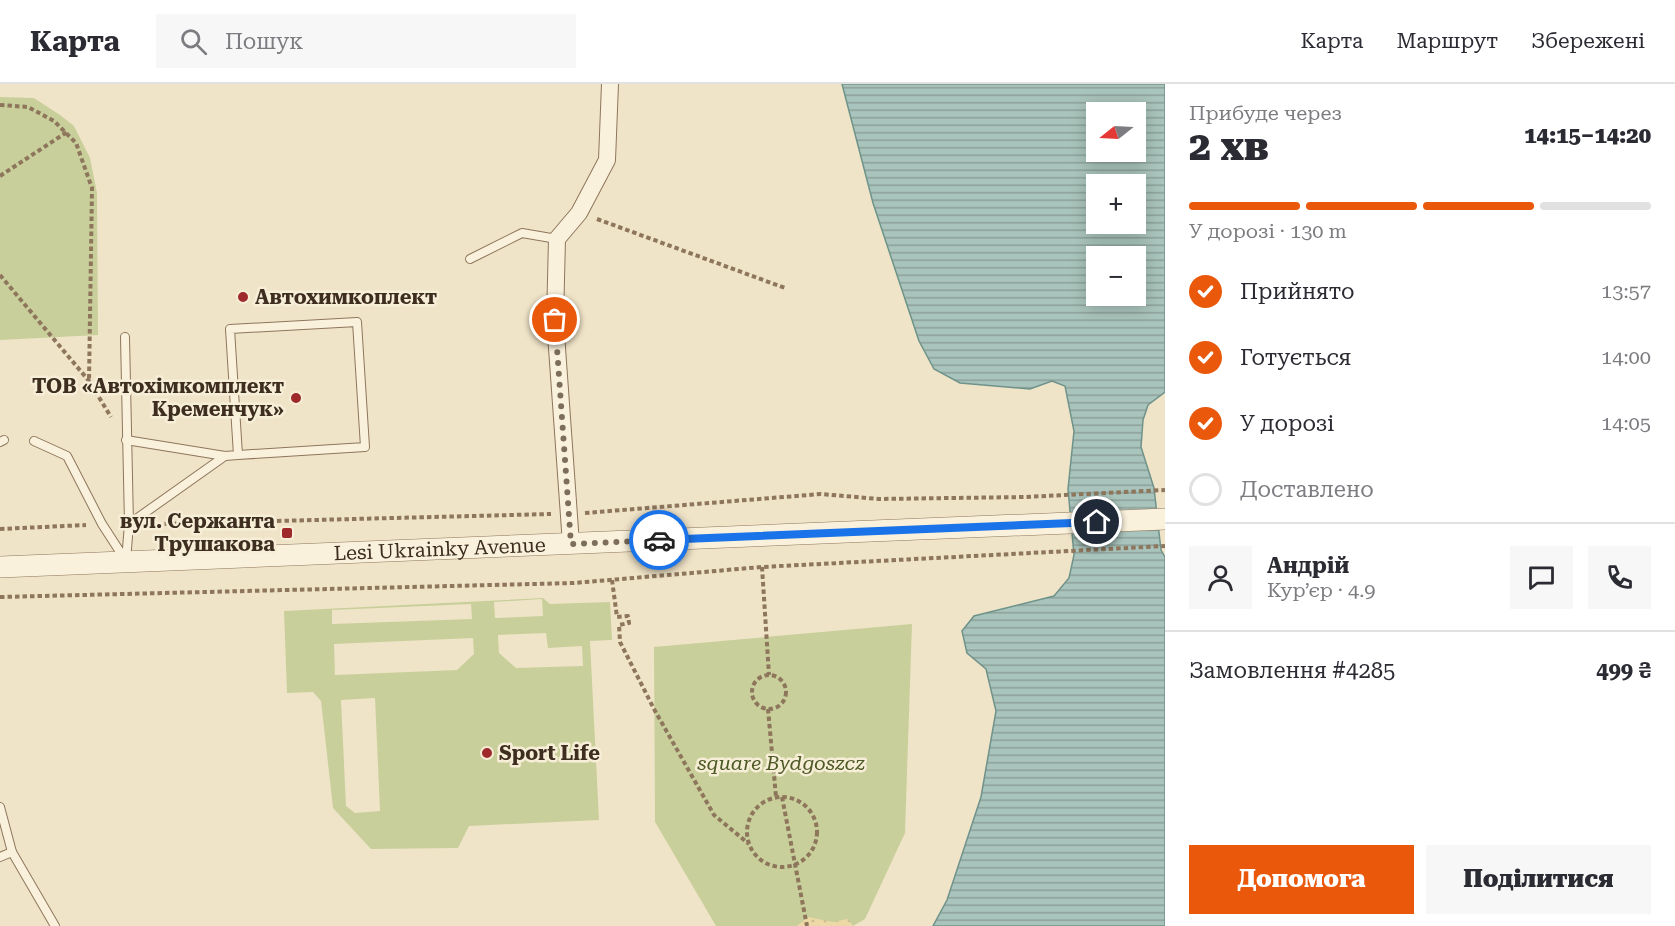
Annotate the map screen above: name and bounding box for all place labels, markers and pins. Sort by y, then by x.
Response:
place label: Автохимкоплект [255,285,437,309]
marker: Автохимкоплект [236,290,250,304]
pin [529,294,580,345]
place label: ТОВ «Автохімкомплект Кременчук» [32,374,284,421]
marker: ТОВ «Автохімкомплект Кременчук» [289,391,303,405]
pin [1071,496,1122,547]
place label: вул. Сержанта Трушакова [120,509,275,556]
marker: вул. Сержанта Трушакова [280,526,294,540]
place label: Sport Life [499,741,600,765]
marker: Sport Life [480,746,494,760]

